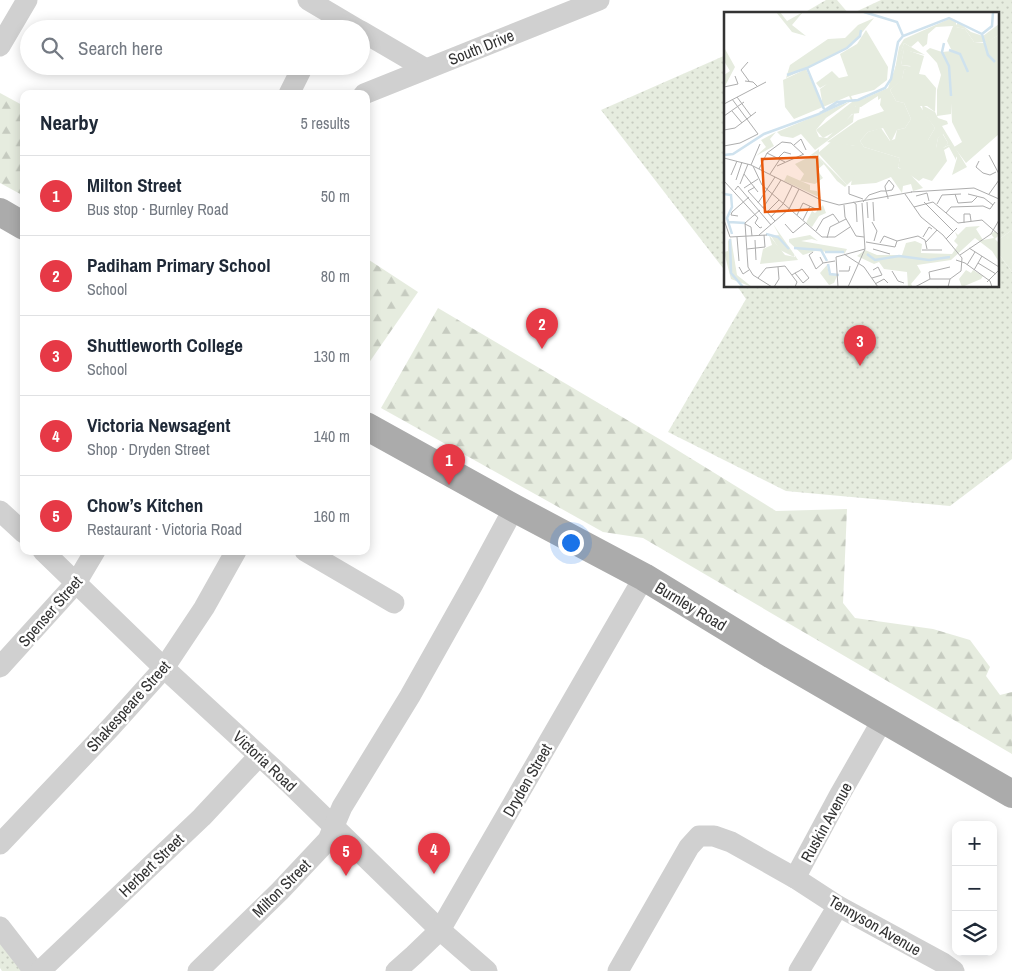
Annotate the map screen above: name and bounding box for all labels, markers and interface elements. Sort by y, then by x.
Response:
inset map [724,12,1000,288]
search box [20,20,370,75]
street label: South Drive [445,24,517,70]
icon: search [38,34,66,62]
text: Search here [78,35,163,61]
text: Nearby [40,108,98,137]
text: 5 results [300,112,350,134]
text: Milton Street [87,172,181,198]
text: 1 [52,185,60,207]
text: 50 m [321,185,350,207]
text: Bus stop · Burnley Road [87,198,229,220]
text: Padiham Primary School [87,252,271,278]
text: 2 [52,265,60,287]
text: 80 m [321,265,350,287]
text: School [87,278,127,300]
pin: 2 [526,308,558,349]
pin: 3 [844,325,876,366]
text: Shuttleworth College [87,332,243,358]
text: 3 [52,345,60,367]
text: 130 m [314,345,350,367]
text: School [87,358,127,380]
text: Victoria Newsagent [87,412,230,438]
text: 4 [52,425,60,447]
text: 140 m [314,425,350,447]
text: Shop · Dryden Street [87,438,210,460]
pin: 1 [433,444,465,485]
text: Chow’s Kitchen [87,492,203,518]
text: 5 [52,505,60,527]
text: 160 m [314,505,350,527]
text: Restaurant · Victoria Road [87,518,242,540]
your location [558,530,584,556]
street label: Spenser Street [13,570,87,651]
street label: Burnley Road [651,576,731,636]
street label: Shakespeare Street [81,655,175,756]
street label: Victoria Road [228,726,302,796]
street label: Dryden Street [497,739,557,821]
street label: Ruskin Avenue [795,778,857,866]
map controls [952,821,997,956]
button: + [952,821,997,866]
street label: Herbert Street [114,828,189,902]
pin: 4 [418,833,450,874]
pin: 5 [330,835,362,876]
street label: Milton Street [247,854,315,922]
button: − [952,866,997,911]
street label: Tennyson Avenue [825,890,925,960]
button: layers [952,911,997,956]

